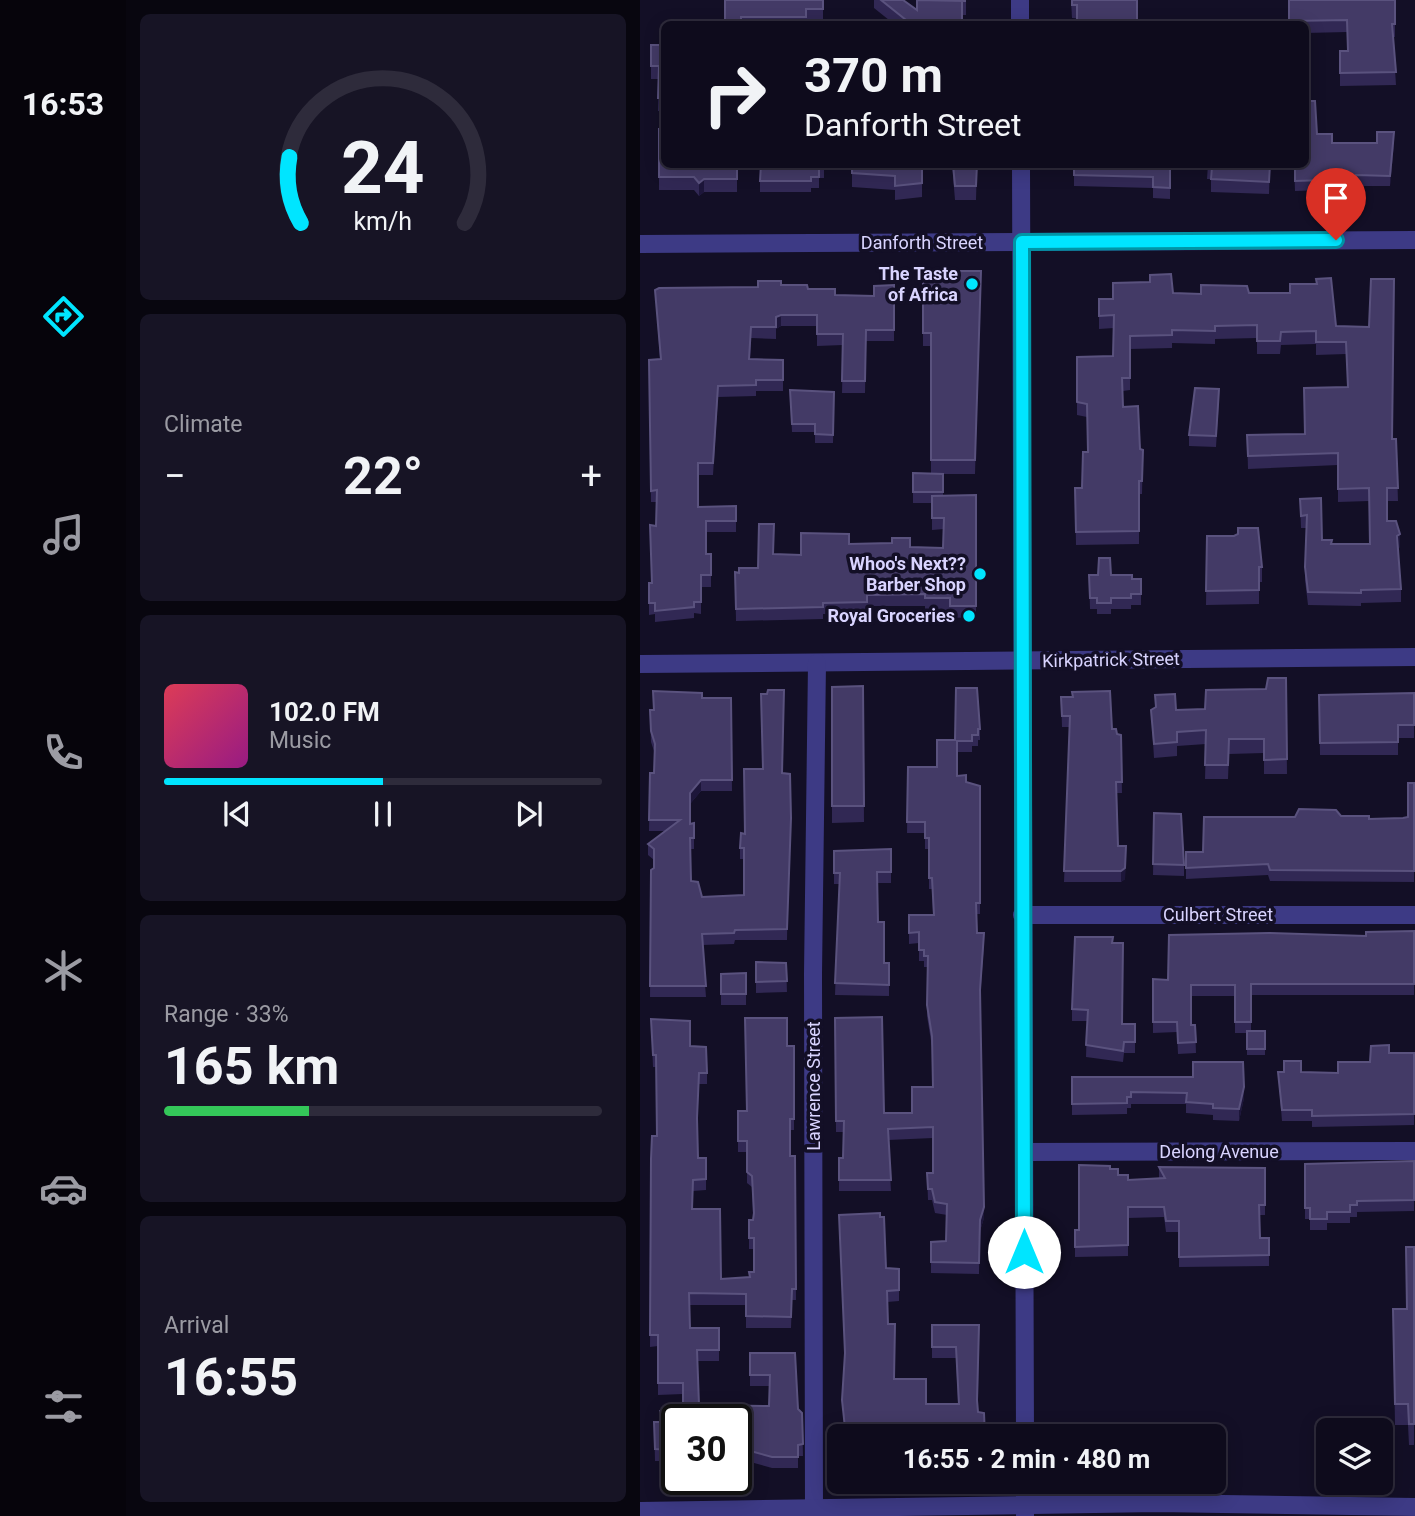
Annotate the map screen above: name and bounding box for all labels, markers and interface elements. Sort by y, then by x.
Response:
text: 370 m [804,47,943,104]
icon: right [689,49,780,140]
text: 16:53 [22,85,104,123]
text: Danforth Street [804,106,1022,144]
text: 24 [341,126,425,212]
pin [1306,168,1366,240]
icon: arrive [1317,179,1355,217]
text: km/h [354,207,412,236]
street label: Danforth Street [861,232,983,253]
place label: The Taste of Africa [879,263,958,305]
marker: The Taste of Africa [964,276,980,292]
icon: directions [39,292,88,341]
text: Climate [164,411,243,438]
text: 22° [343,446,423,507]
text: − [164,454,186,498]
text: + [580,454,602,498]
icon: music [39,510,88,559]
place label: Whoo's Next?? Barber Shop [849,553,966,595]
marker: Whoo's Next?? Barber Shop [972,566,988,582]
place label: Royal Groceries [827,605,955,626]
marker: Royal Groceries [961,608,977,624]
street label: Kirkpatrick Street [1042,648,1180,671]
text: 102.0 FM [269,697,380,727]
text: Music [269,727,331,754]
icon: phone [39,728,88,777]
icon: previous [218,795,256,833]
icon: pause [364,795,402,833]
icon: next [510,795,548,833]
street label: Culbert Street [1163,904,1273,925]
icon: climate [39,946,88,995]
text: Range · 33% [164,1001,289,1028]
street label: Lawrence Street [803,1021,824,1151]
text: 165 km [164,1036,339,1097]
street label: Delong Avenue [1159,1141,1279,1162]
icon: car [39,1164,88,1213]
position arrow [987,1215,1061,1289]
text: Arrival [164,1312,229,1339]
text: 16:55 [164,1347,298,1408]
icon: filters [39,1382,88,1431]
speed limit sign: 30 [661,1404,752,1495]
map controls [1316,1418,1393,1495]
button: layers [1316,1418,1393,1495]
text: 16:55 · 2 min · 480 m [903,1444,1150,1474]

